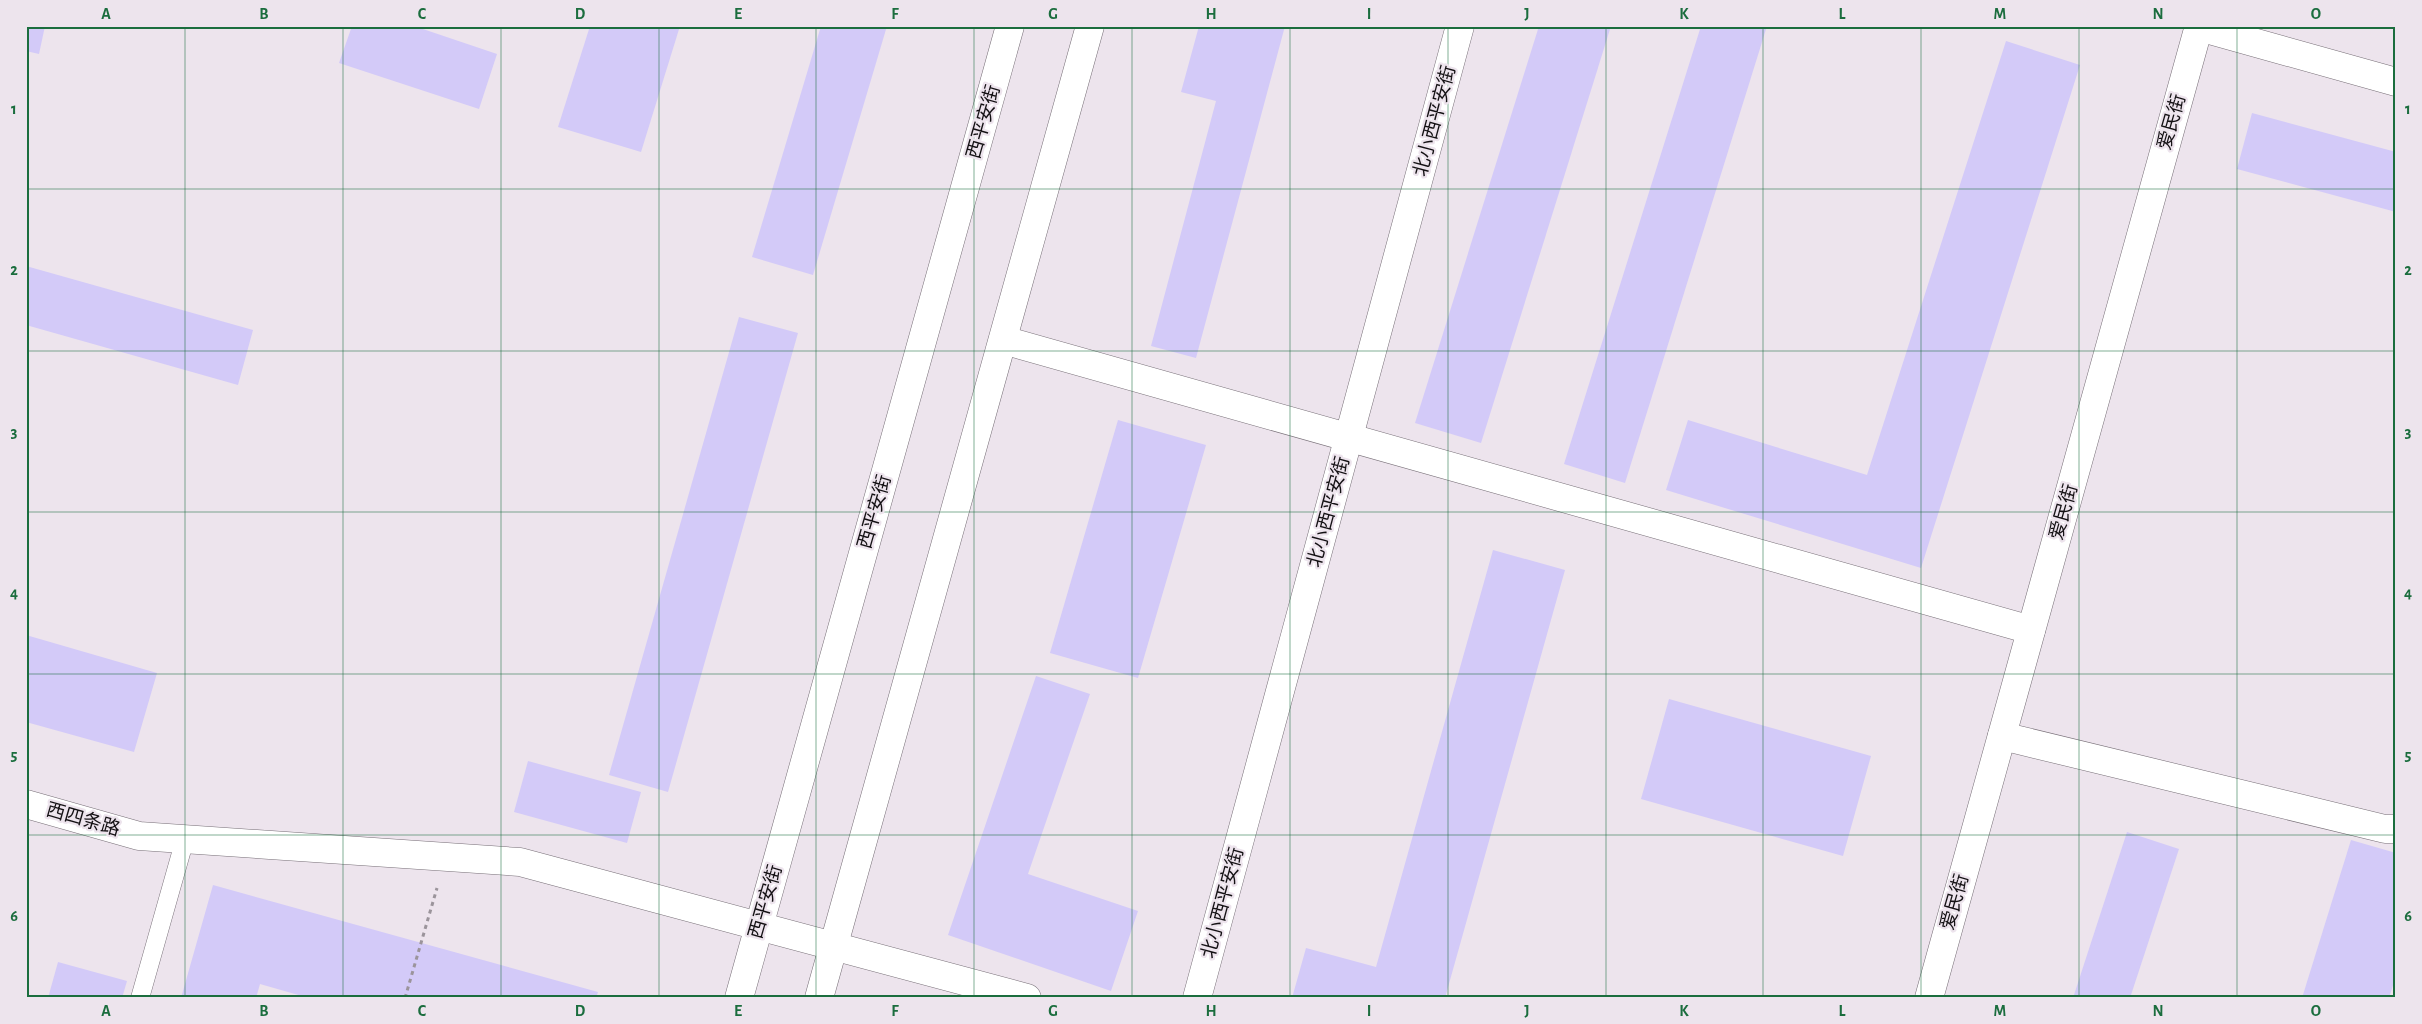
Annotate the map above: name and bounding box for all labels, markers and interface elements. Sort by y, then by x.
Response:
text: A [101,6,111,22]
text: B [259,6,269,22]
text: C [418,6,427,22]
text: D [575,6,586,22]
text: E [734,6,742,22]
text: F [891,6,899,22]
text: G [1048,6,1058,22]
text: H [1205,6,1217,22]
text: I [1367,6,1371,22]
text: J [1524,6,1530,22]
text: K [1679,6,1689,22]
text: L [1839,6,1846,22]
text: M [1994,6,2006,22]
text: N [2152,6,2164,22]
text: O [2311,6,2321,22]
street label: 北小西平安街 [1409,63,1459,179]
street label: 西平安街 [962,82,1004,161]
street label: 爱民街 [2154,92,2189,152]
text: 1 [11,101,17,117]
text: 1 [2405,101,2411,117]
text: 2 [10,262,18,278]
text: 2 [2404,262,2412,278]
text: 3 [11,424,18,440]
text: 3 [2405,424,2412,440]
street label: 北小西平安街 [1303,454,1353,570]
street label: 西平安街 [853,472,895,551]
street label: 爱民街 [2046,482,2081,542]
text: 4 [10,585,18,601]
text: 4 [2404,585,2412,601]
text: 5 [11,747,18,763]
text: 5 [2405,747,2412,763]
street label: 西四条路 [44,799,122,840]
street label: 北小西平安街 [1197,845,1247,961]
street label: 西平安街 [744,862,786,941]
street label: 爱民街 [1937,872,1972,932]
text: 6 [10,908,18,924]
text: 6 [2404,908,2412,924]
text: A [101,1003,111,1019]
text: B [259,1003,269,1019]
text: C [418,1003,427,1019]
text: D [575,1003,586,1019]
text: E [734,1003,742,1019]
text: F [891,1003,899,1019]
text: G [1048,1003,1058,1019]
text: H [1205,1003,1217,1019]
text: I [1367,1003,1371,1019]
text: J [1524,1003,1530,1019]
text: K [1679,1003,1689,1019]
text: L [1839,1003,1846,1019]
text: M [1994,1003,2006,1019]
text: N [2152,1003,2164,1019]
text: O [2311,1003,2321,1019]

